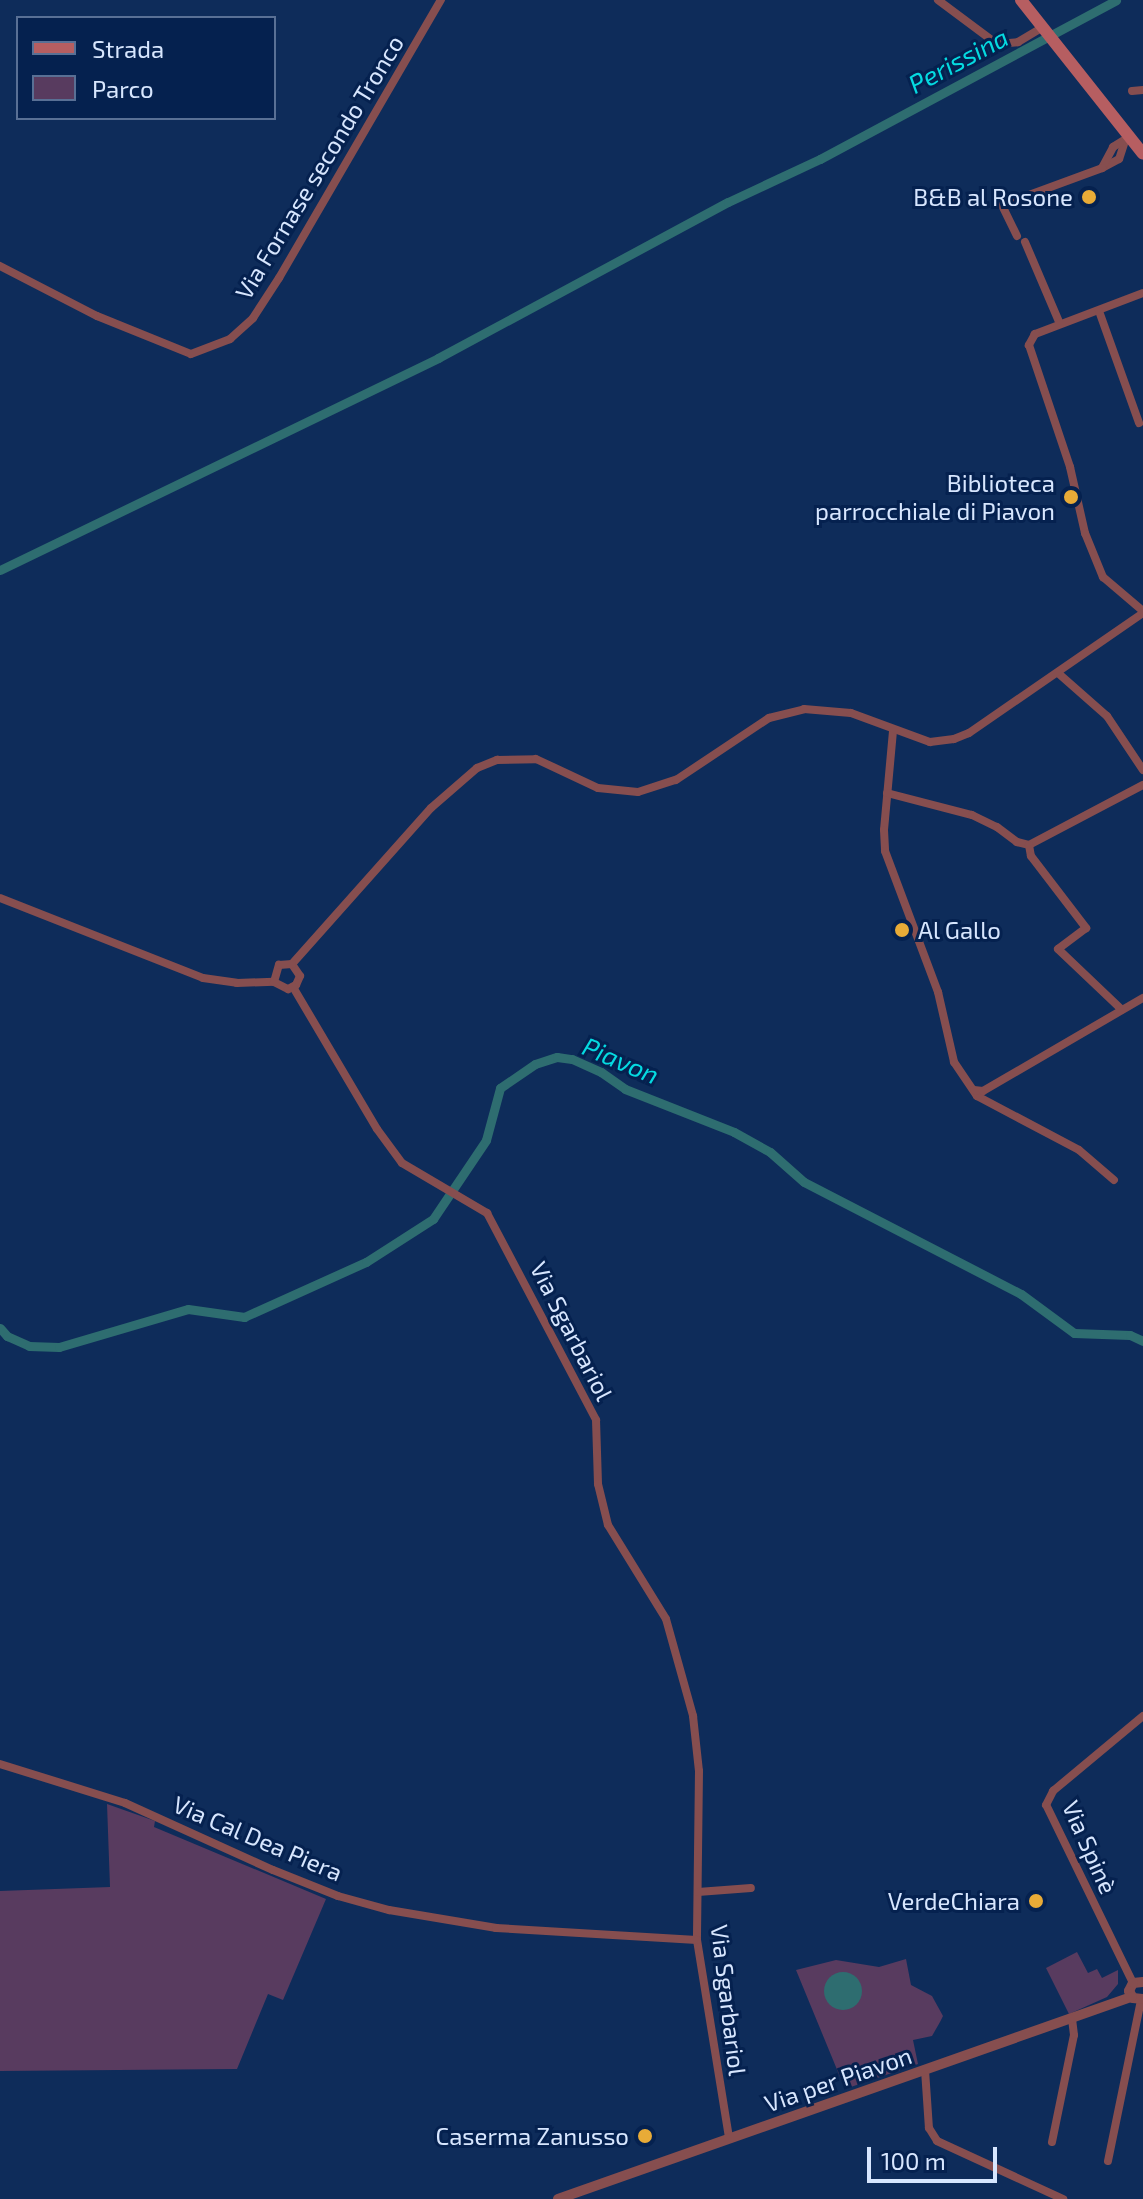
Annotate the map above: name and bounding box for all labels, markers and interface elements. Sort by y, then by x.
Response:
legend [16,16,276,120]
water label: Perissina [903,21,1013,99]
street label: Via Fornase secondo Tronco [229,30,409,304]
text: Strada [92,34,164,63]
text: Parco [92,74,154,103]
place label: B&B al Rosone [913,183,1073,211]
marker: B&B al Rosone [1080,188,1098,206]
place label: Biblioteca parrocchiale di Piavon [815,469,1055,525]
marker: Biblioteca parrocchiale di Piavon [1062,488,1080,506]
place label: Al Gallo [918,916,1002,944]
marker: Al Gallo [893,921,911,939]
water label: Piavon [578,1030,664,1090]
street label: Via Sgarbariol [525,1257,619,1405]
street label: Via Cal Dea Piera [169,1789,347,1887]
street label: Via Spinè [1057,1796,1123,1898]
place label: VerdeChiara [888,1887,1020,1915]
marker: VerdeChiara [1027,1892,1045,1910]
street label: Via Sgarbariol [705,1923,753,2077]
street label: Via per Piavon [760,2040,916,2118]
place label: Caserma Zanusso [435,2122,629,2150]
marker: Caserma Zanusso [636,2127,654,2145]
scale bar [871,2131,1001,2181]
text: 100 m [881,2146,946,2175]

